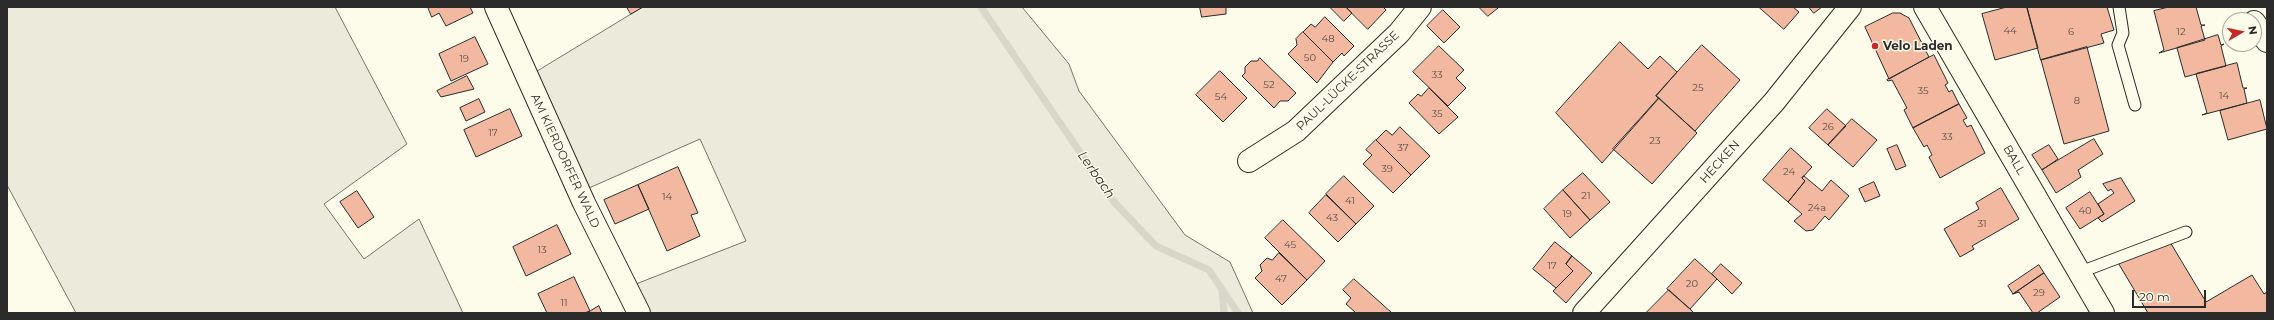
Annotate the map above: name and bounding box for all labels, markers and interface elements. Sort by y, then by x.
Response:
north arrow [2222,12,2262,52]
house number: 44 [2003,25,2017,37]
text: N [2245,25,2260,36]
house number: 6 [2068,26,2074,38]
house number: 12 [2176,26,2186,38]
street label: PAUL-LÜCKE-STRASSE [1294,28,1402,134]
house number: 48 [1321,33,1335,45]
place label: Velo Laden [1883,39,1953,53]
marker: Velo Laden [1870,41,1880,51]
house number: 50 [1304,52,1316,64]
house number: 19 [459,53,469,65]
house number: 33 [1431,69,1443,81]
house number: 52 [1263,79,1275,91]
house number: 25 [1692,82,1704,94]
house number: 35 [1917,85,1929,97]
house number: 14 [2219,90,2229,102]
house number: 54 [1215,91,1227,103]
street label: AM KIERDORFER WALD [527,92,603,230]
house number: 8 [2074,95,2080,107]
house number: 35 [1431,108,1443,120]
house number: 26 [1822,121,1834,133]
house number: 17 [488,127,498,139]
house number: 33 [1941,131,1953,143]
house number: 23 [1649,135,1661,147]
street label: HECKEN [1697,138,1743,186]
house number: 37 [1397,142,1409,154]
street label: BALL [2000,143,2028,177]
water label: Lerbach [1074,148,1118,202]
house number: 39 [1381,163,1393,175]
house number: 24 [1783,166,1795,178]
house number: 21 [1581,190,1591,202]
house number: 14 [662,191,672,203]
house number: 41 [1345,195,1355,207]
house number: 24a [1808,202,1826,214]
house number: 40 [2078,205,2092,217]
house number: 19 [1562,208,1572,220]
house number: 43 [1326,212,1338,224]
house number: 31 [1977,218,1987,230]
house number: 45 [1284,239,1296,251]
house number: 13 [537,244,547,256]
house number: 17 [1547,260,1557,272]
house number: 47 [1275,273,1287,285]
house number: 20 [1686,278,1698,290]
scale bar [2134,282,2208,308]
house number: 29 [2033,287,2045,299]
text: 20 m [2139,289,2170,304]
house number: 11 [560,297,568,309]

